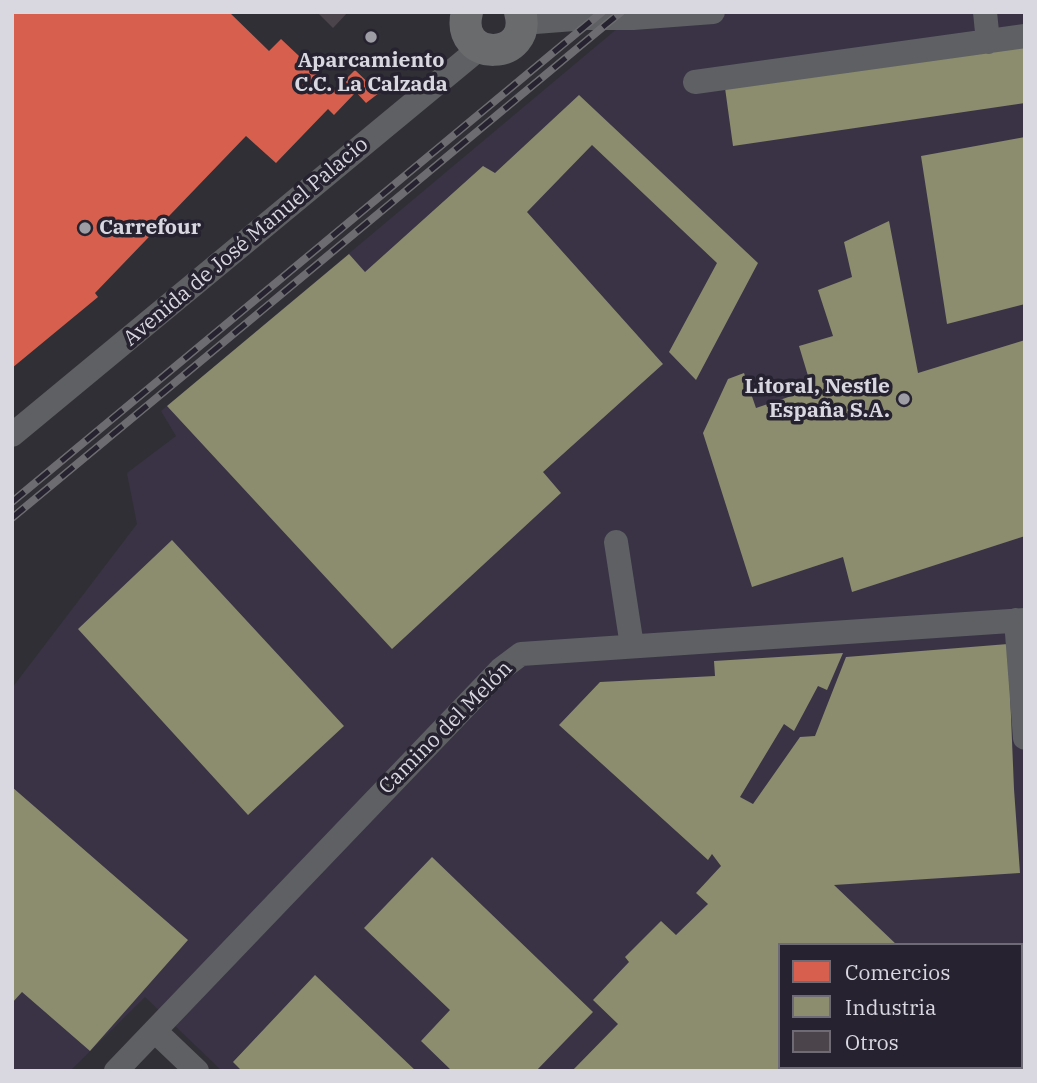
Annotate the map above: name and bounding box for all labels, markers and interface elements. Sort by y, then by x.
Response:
marker: Aparcamiento C.C. La Calzada [363,29,379,45]
place label: Aparcamiento C.C. La Calzada [294,48,448,98]
street label: Avenida de José Manuel Palacio [118,132,374,352]
place label: Carrefour [99,215,201,241]
marker: Carrefour [77,220,93,236]
place label: Litoral, Nestle España S.A. [744,374,890,424]
marker: Litoral, Nestle España S.A. [896,391,912,407]
street label: Camino del Melón [374,656,518,800]
legend [778,943,1023,1069]
text: Comercios [845,958,950,986]
text: Industria [845,993,936,1021]
text: Otros [845,1028,899,1056]

